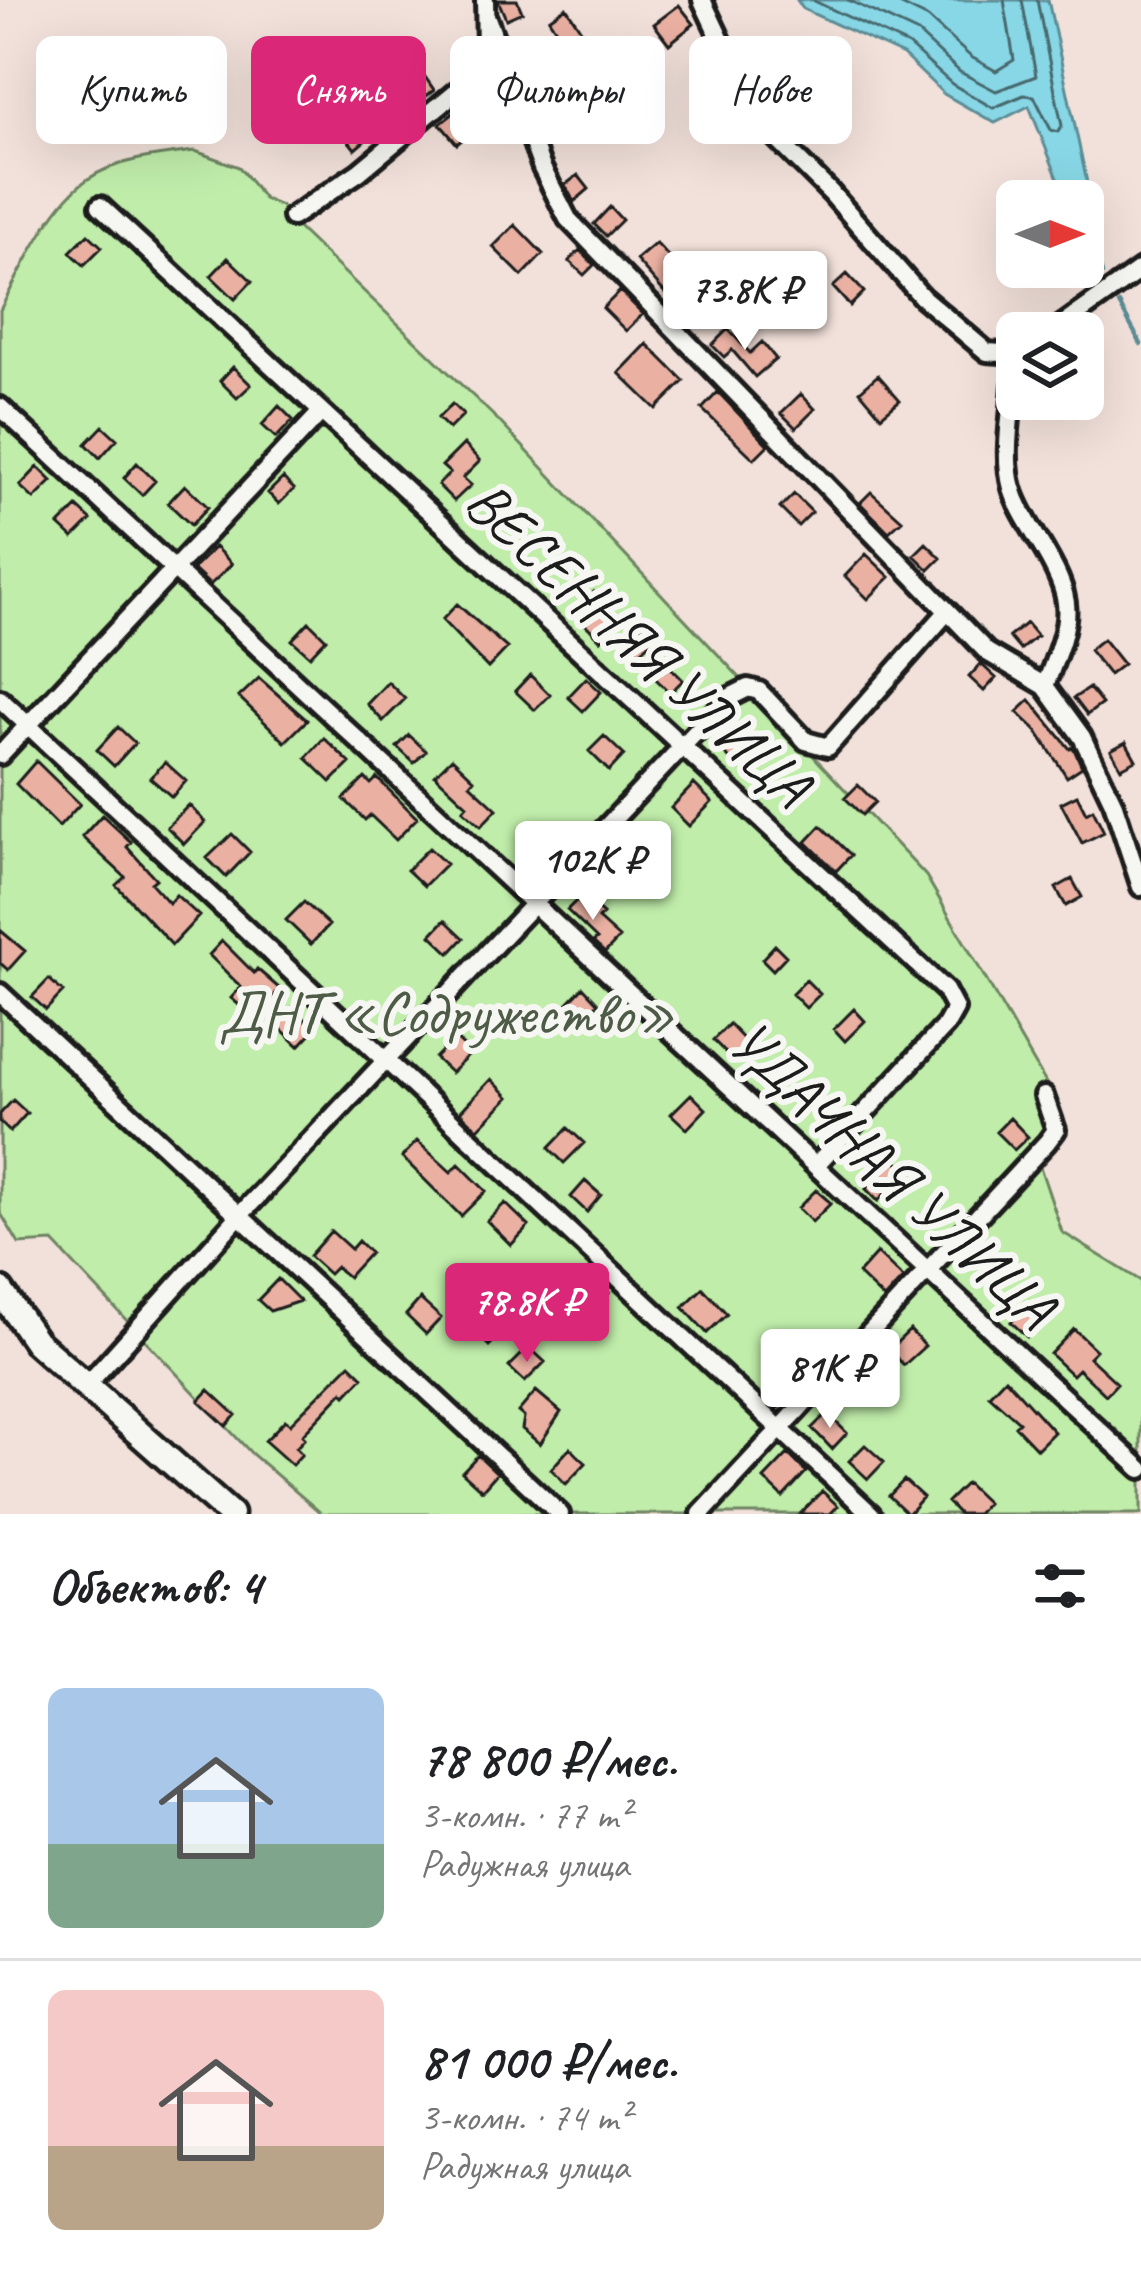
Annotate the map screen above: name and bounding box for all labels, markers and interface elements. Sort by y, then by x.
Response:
chip: Купить [36,36,227,144]
chip: Снять [251,36,426,144]
chip: Фильтры [450,36,665,144]
chip: Новое [689,36,852,144]
north arrow [996,180,1104,288]
map controls [996,180,1104,420]
pin: 73.8K ₽ [634,251,856,353]
text: 73.8K ₽ [690,265,800,314]
button: layers [996,312,1104,420]
street label: ВЕСЕННЯЯ УЛИЦА [450,463,829,824]
pin: 102K ₽ [495,821,691,923]
text: 102K ₽ [542,835,644,884]
park label: ДНТ «Содружество» [219,975,675,1051]
street label: УДАЧНАЯ УЛИЦА [713,1003,1073,1346]
pin: 78.8K ₽ [416,1263,638,1365]
text: 78.8K ₽ [472,1277,582,1326]
pin: 81K ₽ [746,1329,914,1431]
text: 81K ₽ [788,1343,872,1392]
icon: filters [1027,1553,1093,1619]
text: Объектов: 4 [48,1554,261,1618]
text: 78 800 ₽/мес. [420,1727,677,1791]
icon: home [144,1736,288,1880]
text: 3-комн. · 77 m² [420,1791,630,1840]
text: Радужная улица [420,1840,629,1889]
text: 81 000 ₽/мес. [420,2029,677,2093]
icon: home [144,2038,288,2182]
text: 3-комн. · 74 m² [420,2093,630,2142]
text: Радужная улица [420,2142,629,2191]

